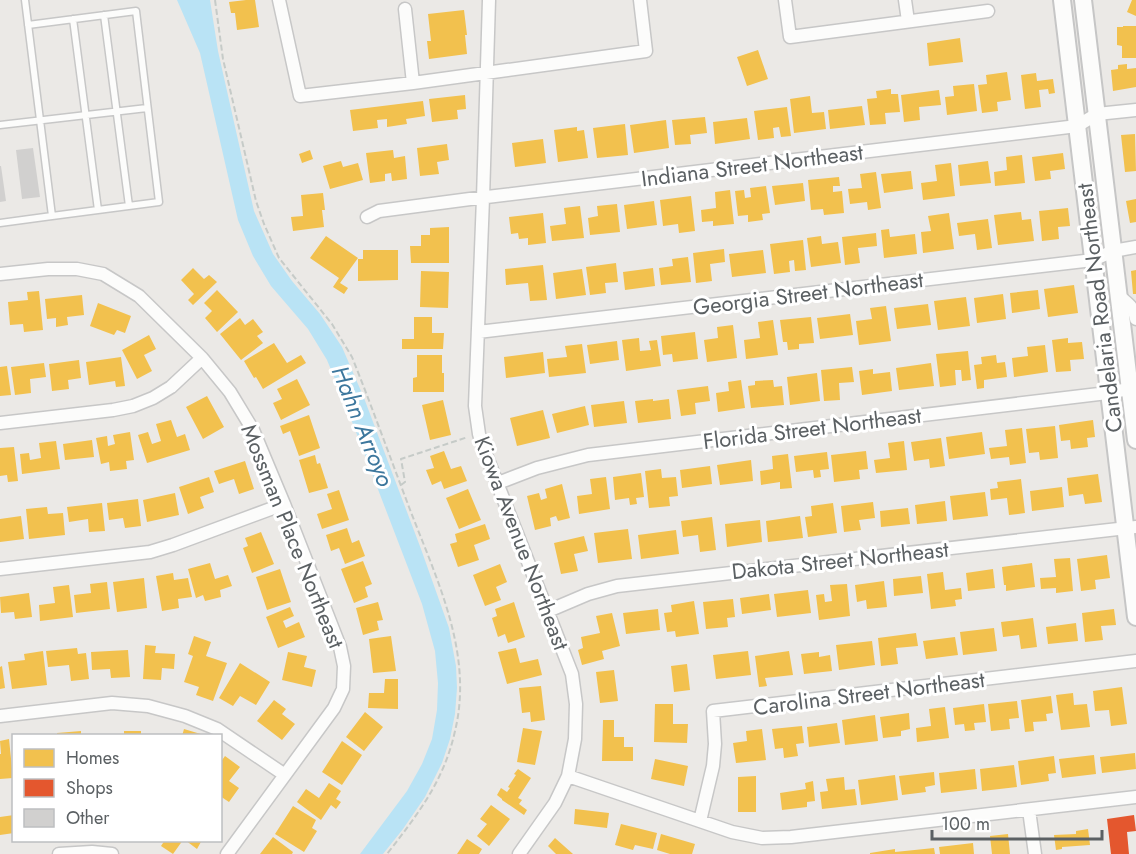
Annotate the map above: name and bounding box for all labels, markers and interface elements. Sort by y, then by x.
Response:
street label: Indiana Street Northeast [639,135,865,194]
street label: Candelaria Road Northeast [1068,181,1130,434]
street label: Georgia Street Northeast [691,263,926,323]
water label: Hahn Arroyo [323,360,403,492]
street label: Florida Street Northeast [701,399,924,457]
street label: Mossman Place Northeast [233,419,353,653]
street label: Kiowa Avenue Northeast [466,431,578,655]
street label: Dakota Street Northeast [730,533,951,587]
street label: Carolina Street Northeast [751,663,987,723]
legend [12,734,222,842]
text: Homes [66,745,119,771]
text: Shops [66,775,113,801]
scale bar [932,803,1102,841]
text: Other [66,805,110,831]
text: 100 m [941,811,990,837]

